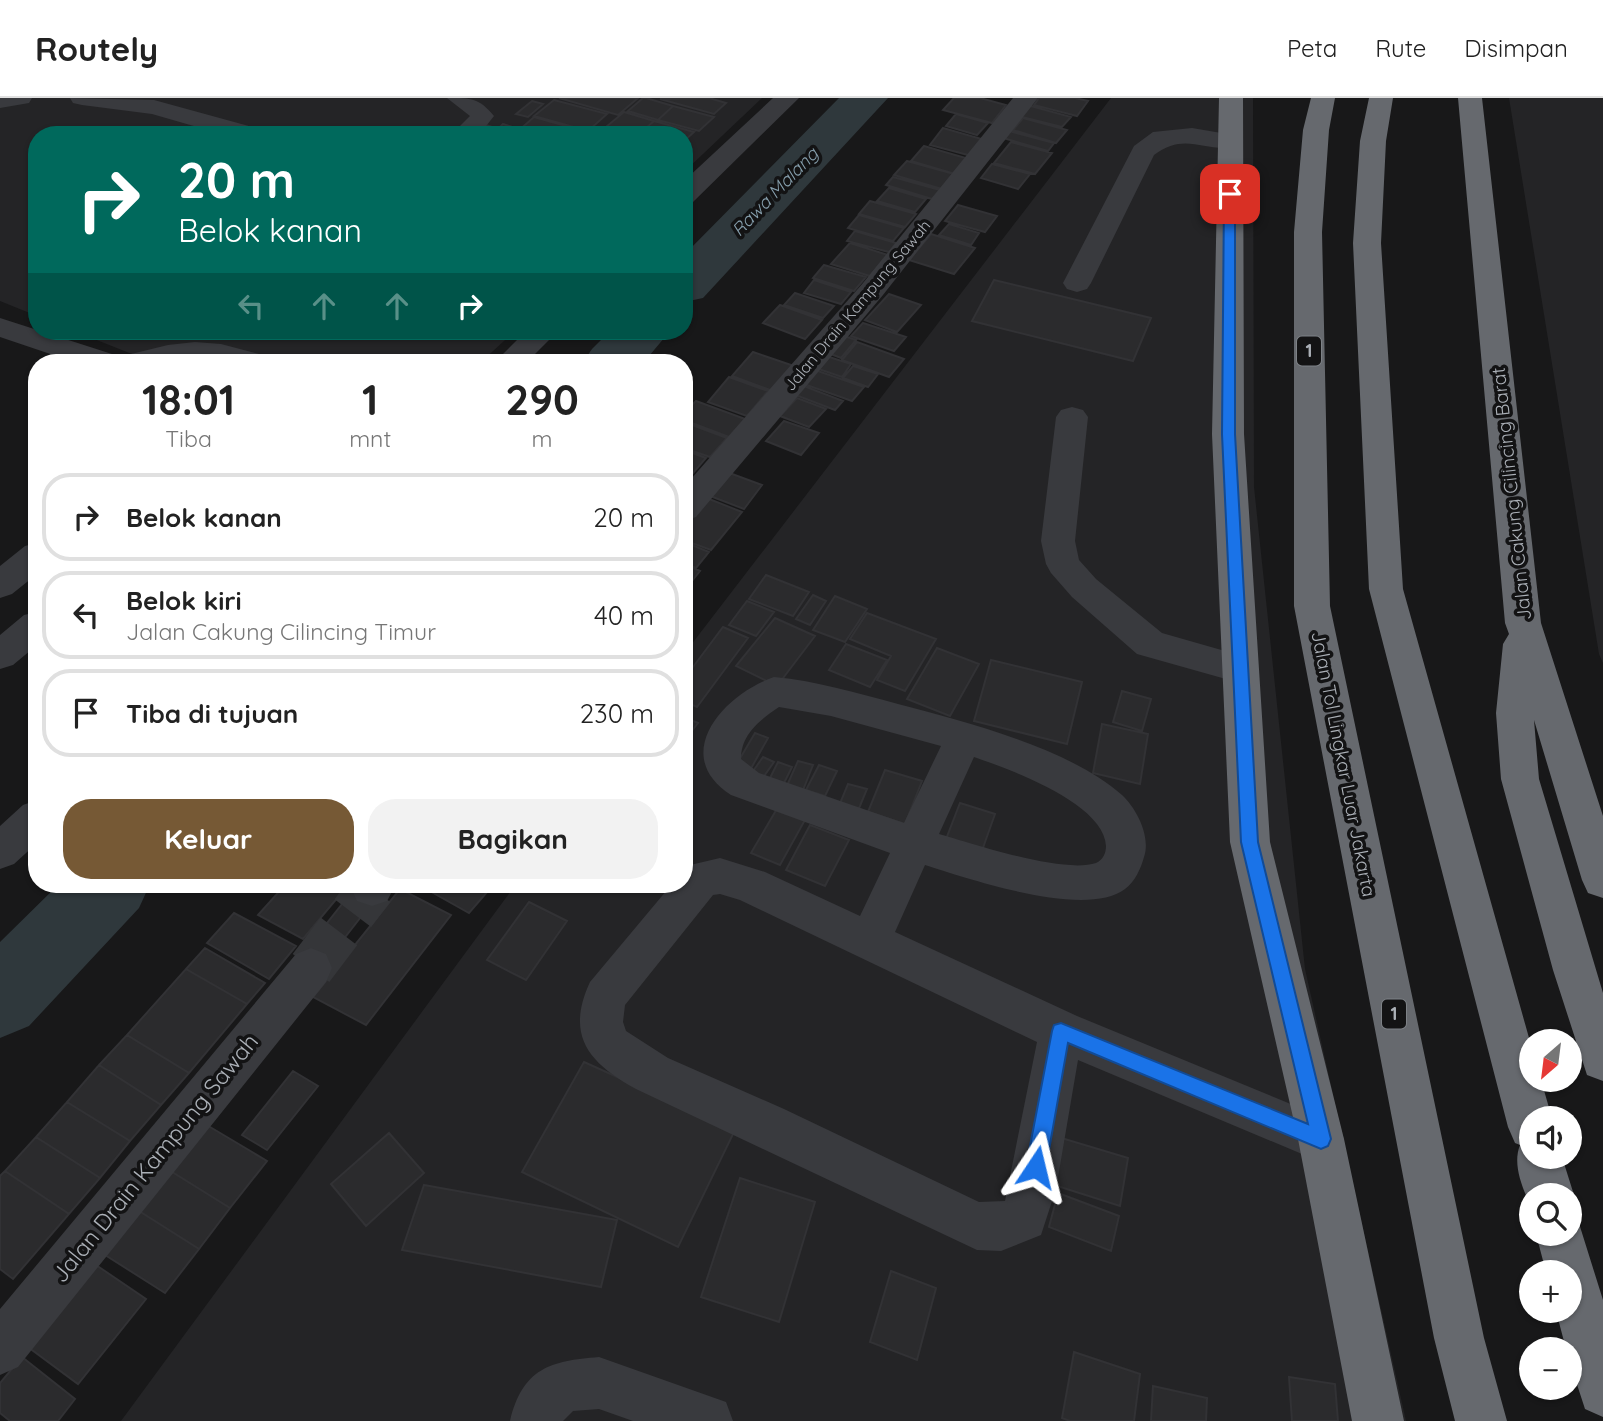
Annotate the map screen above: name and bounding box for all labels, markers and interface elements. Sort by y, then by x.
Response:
text: Routely [35,28,158,69]
text: Peta [1287,33,1337,63]
text: Rute [1375,33,1426,63]
text: Disimpan [1464,33,1568,63]
water label: Rawa Malang [726,141,824,241]
text: 20 m [178,149,295,210]
icon: right [63,154,154,245]
pin [1200,164,1260,224]
icon: arrive [1211,175,1249,213]
text: Belok kanan [178,210,362,250]
street label: Jalan Drain Kampung Sawah [780,215,934,395]
icon: left [232,287,270,325]
icon: ahead [305,287,343,325]
icon: ahead [378,287,416,325]
icon: right [451,287,489,325]
road number: 1 [1297,337,1321,366]
street label: Jalan Cakung Cilincing Barat [1486,366,1536,622]
text: 18:01 [142,373,235,426]
text: 1 [362,373,378,426]
text: 290 [505,373,579,426]
text: Tiba [165,424,212,453]
text: mnt [349,424,391,453]
text: m [532,424,553,453]
icon: right [67,498,105,536]
text: Belok kanan [126,501,282,534]
text: 20 m [593,501,654,534]
text: Belok kiri [126,584,242,617]
icon: left [67,596,105,634]
text: 40 m [594,599,654,632]
text: Jalan Cakung Cilincing Timur [126,617,436,646]
street label: Jalan Tol Lingkar Luar Jakarta [1306,629,1382,899]
icon: arrive [67,694,105,732]
text: Tiba di tujuan [126,697,298,730]
text: 230 m [580,697,654,730]
button: Keluar [63,799,354,879]
button: Bagikan [368,799,658,879]
road number: 1 [1382,1000,1406,1029]
street label: Jalan Drain Kampung Sawah [45,1027,264,1288]
north arrow [1519,1029,1582,1092]
map controls [1519,1029,1582,1400]
button: sound [1519,1106,1582,1169]
position arrow [999,1130,1073,1204]
button: search [1519,1183,1582,1246]
button: + [1519,1260,1582,1323]
button: − [1519,1337,1582,1400]

